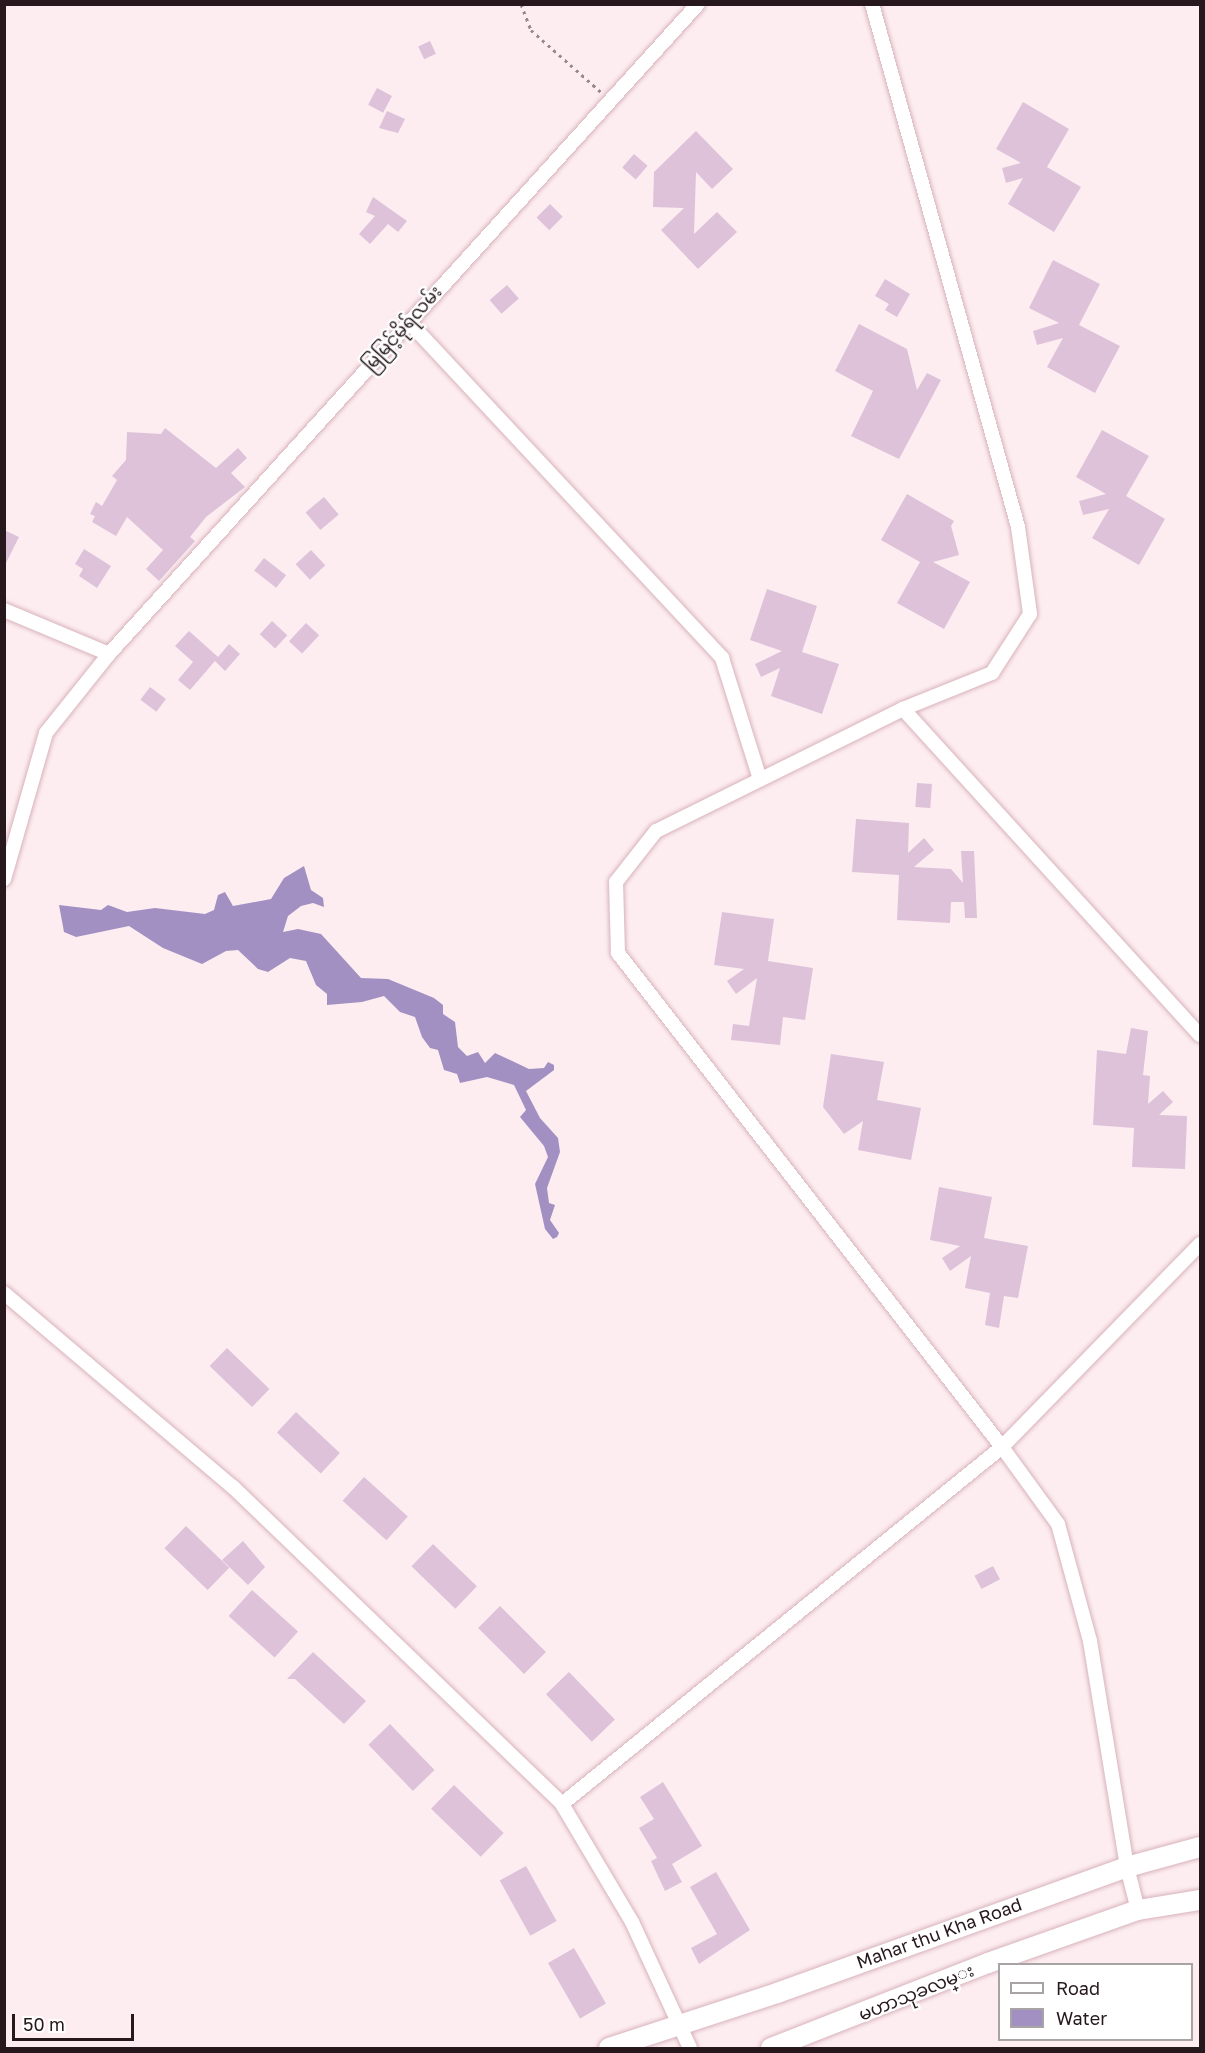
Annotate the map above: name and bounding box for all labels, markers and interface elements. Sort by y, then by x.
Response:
street label: မြမြင့်မိုရ်လမ်း [358,281,446,375]
street label: Mahar thu Kha Road [853,1893,1025,1973]
street label: မဟာသုခလမ္း [855,1959,977,2025]
legend [998,1963,1193,2041]
text: Road [1056,1977,1100,1999]
scale bar [15,2002,136,2040]
text: Water [1056,2007,1107,2029]
text: 50 m [23,2013,65,2035]

